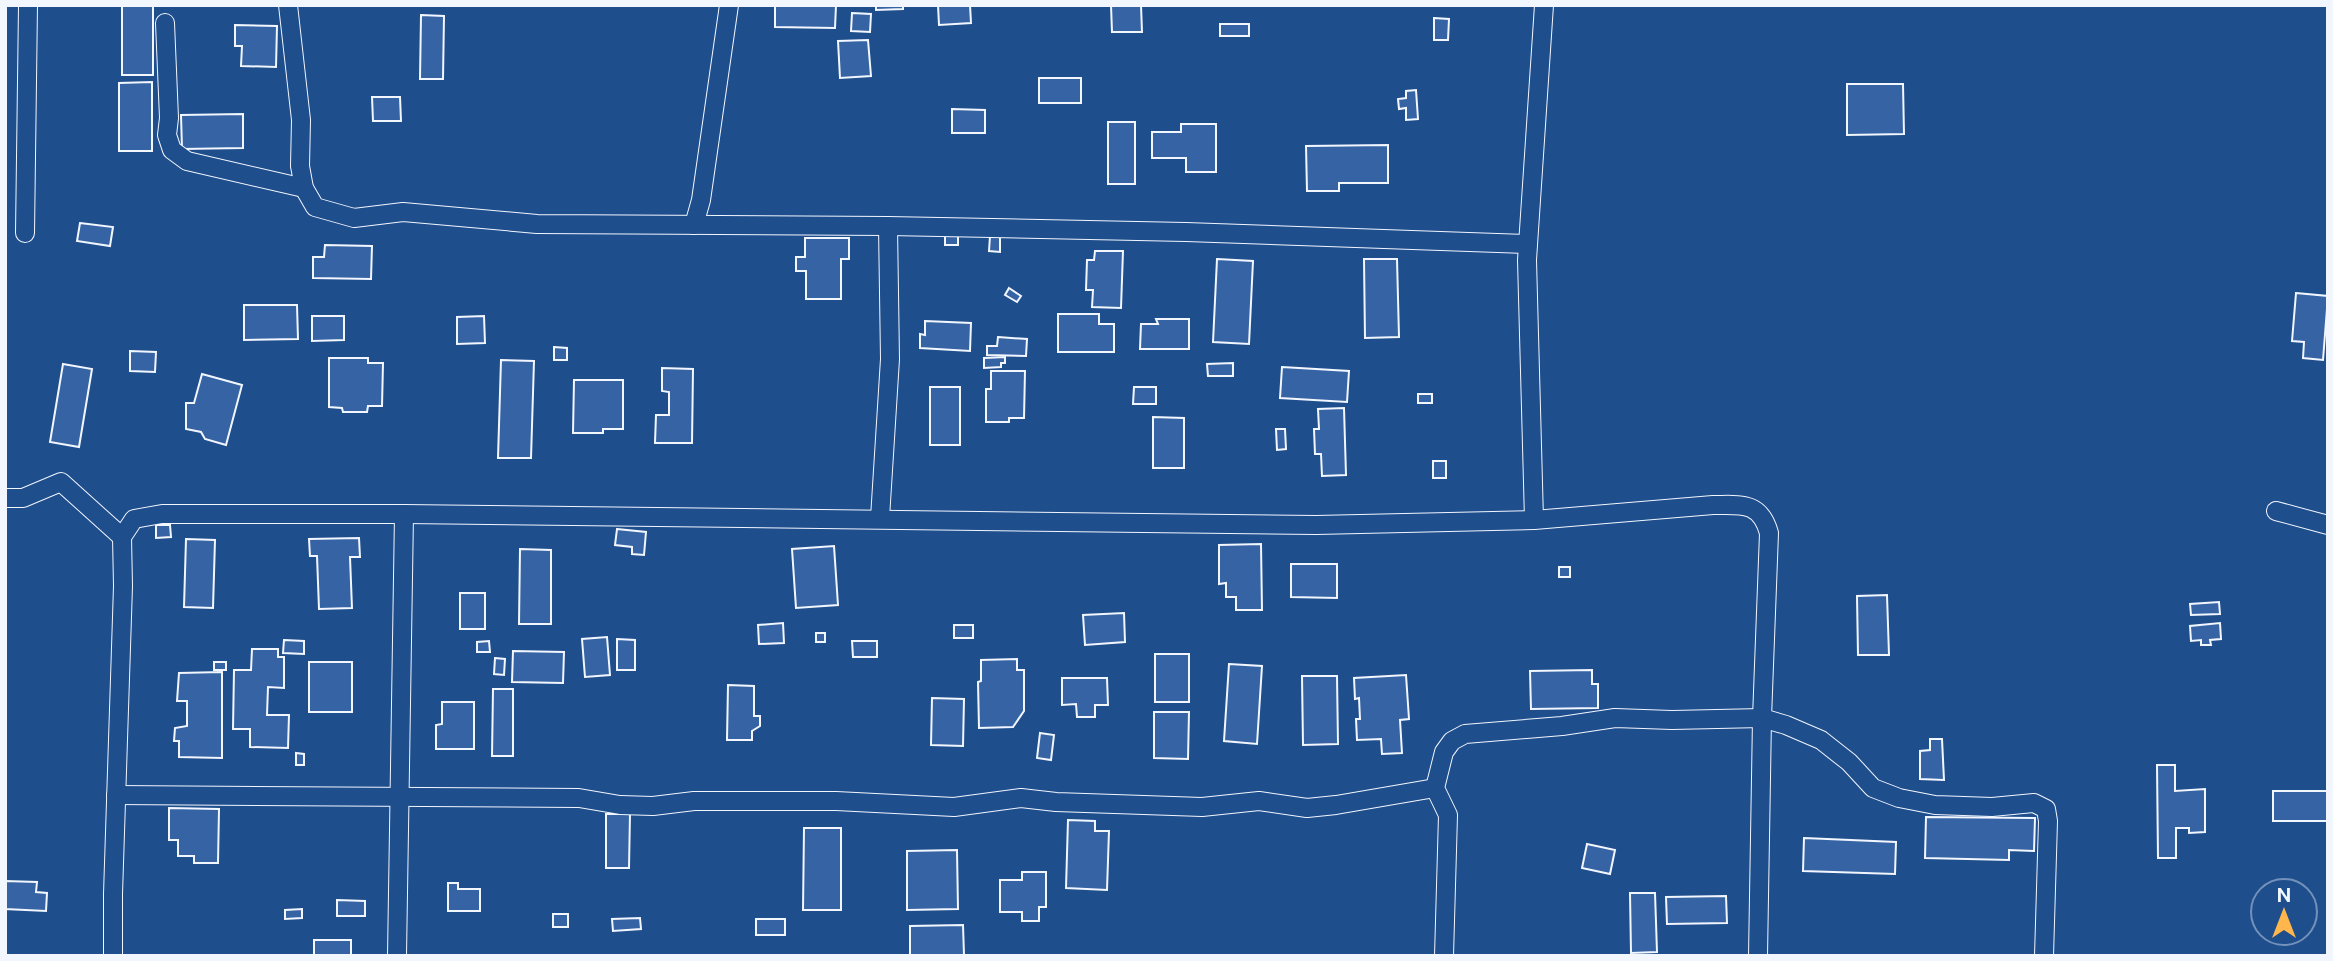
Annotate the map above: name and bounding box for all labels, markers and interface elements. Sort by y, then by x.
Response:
north arrow [2249,877,2319,947]
text: N [2277,884,2291,906]

